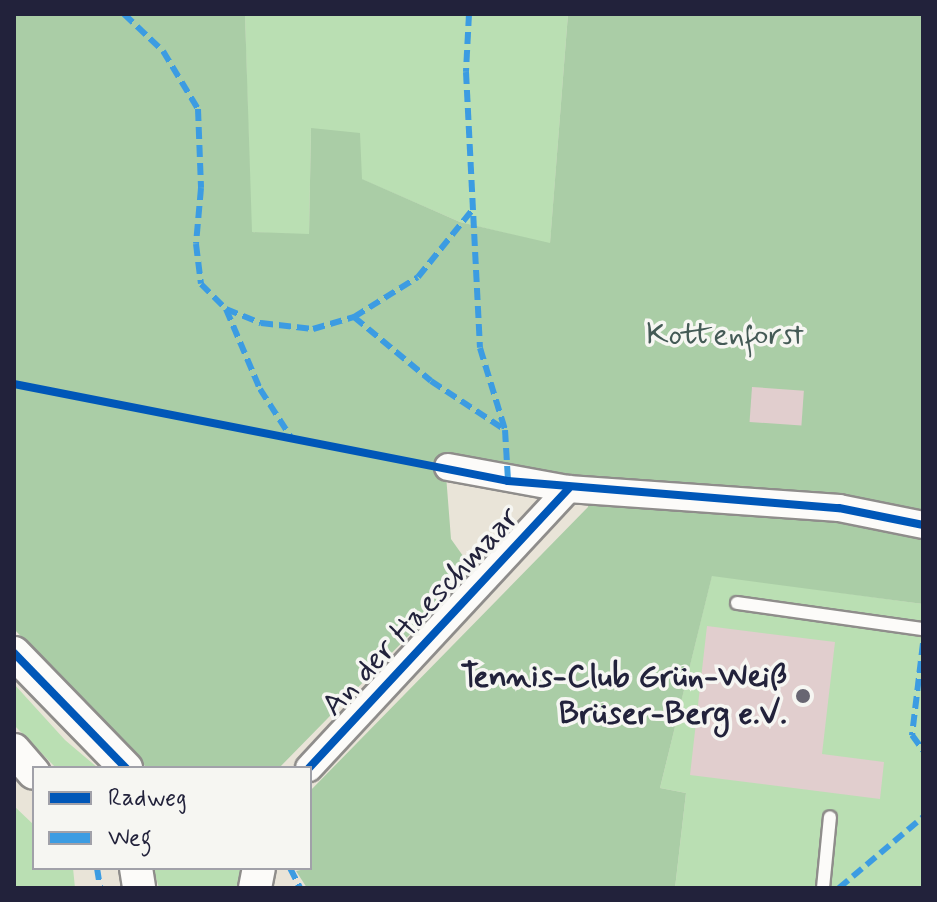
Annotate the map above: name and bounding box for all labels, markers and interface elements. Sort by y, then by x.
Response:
park label: Kottenforst [646,316,804,354]
street label: An der Haeschmaar [316,502,526,722]
place label: Tennis-Club Grün-Weiß Brüser-Berg e.V. [460,659,787,734]
marker: Tennis-Club Grün-Weiß Brüser-Berg e.V. [794,687,812,705]
legend [32,766,312,870]
text: Radweg [108,783,187,814]
text: Weg [108,823,152,854]

